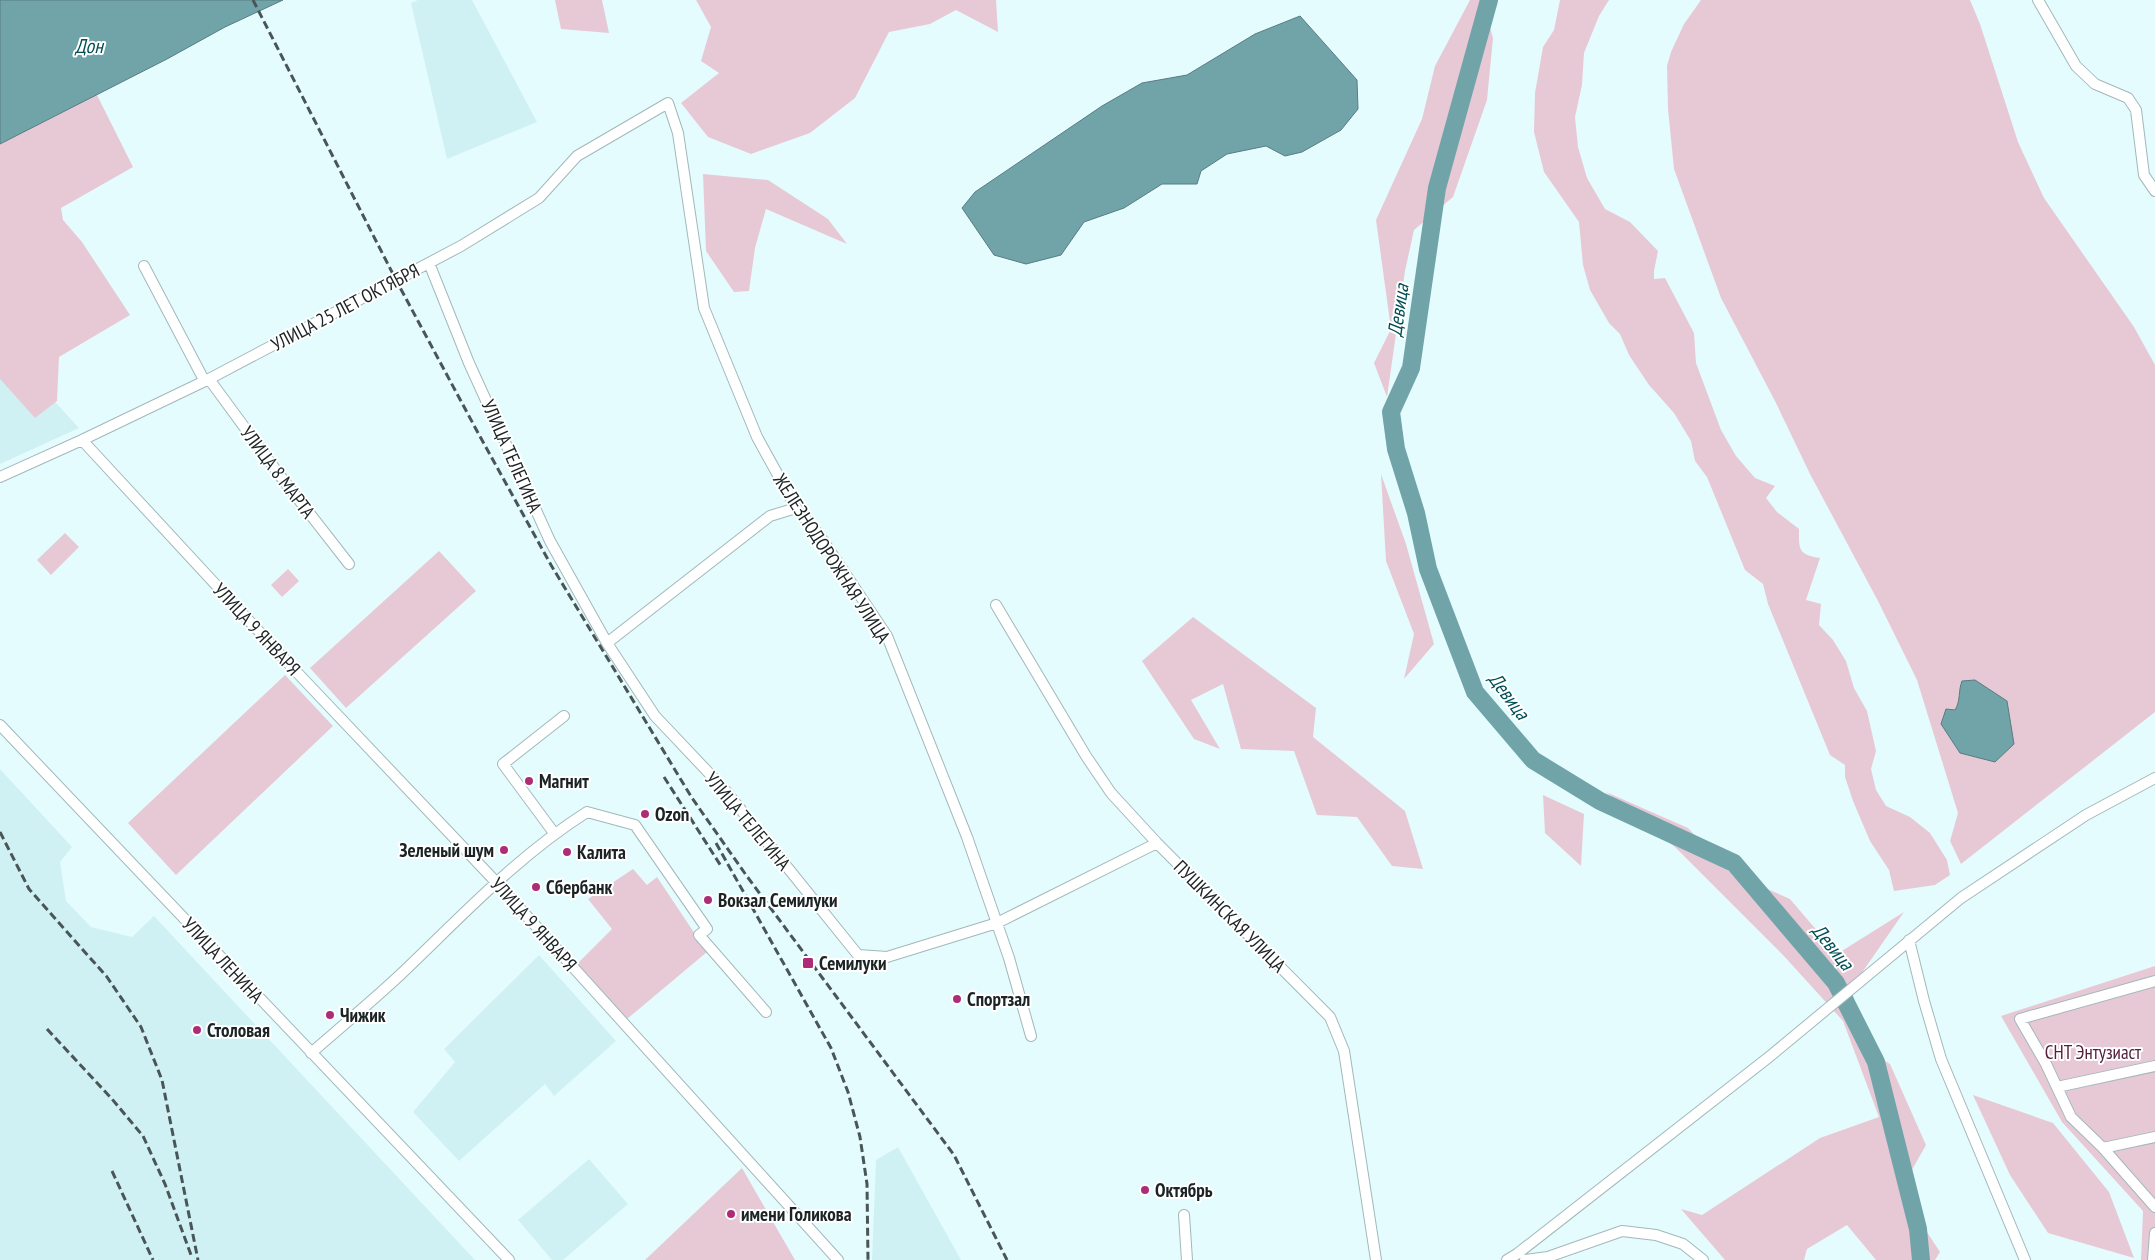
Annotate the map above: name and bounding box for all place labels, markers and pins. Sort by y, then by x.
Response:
place label: Магнит [539,769,589,793]
marker: Магнит [523,775,535,787]
place label: Ozon [655,802,689,826]
marker: Ozon [639,808,651,820]
place label: Зеленый шум [399,838,494,862]
place label: Калита [577,840,626,864]
marker: Зеленый шум [498,844,510,856]
marker: Калита [561,846,573,858]
place label: Сбербанк [546,875,613,899]
marker: Сбербанк [530,881,542,893]
place label: Вокзал Семилуки [718,888,838,912]
marker: Вокзал Семилуки [702,894,714,906]
place label: Семилуки [819,951,887,975]
marker: Семилуки [801,956,815,970]
place label: Спортзал [967,987,1030,1011]
marker: Спортзал [951,993,963,1005]
place label: Чижик [340,1003,386,1027]
marker: Чижик [324,1009,336,1021]
place label: Столовая [207,1018,270,1042]
marker: Столовая [191,1024,203,1036]
place label: Октябрь [1155,1178,1213,1202]
marker: Октябрь [1139,1184,1151,1196]
place label: имени Голикова [741,1202,852,1226]
marker: имени Голикова [725,1208,737,1220]

